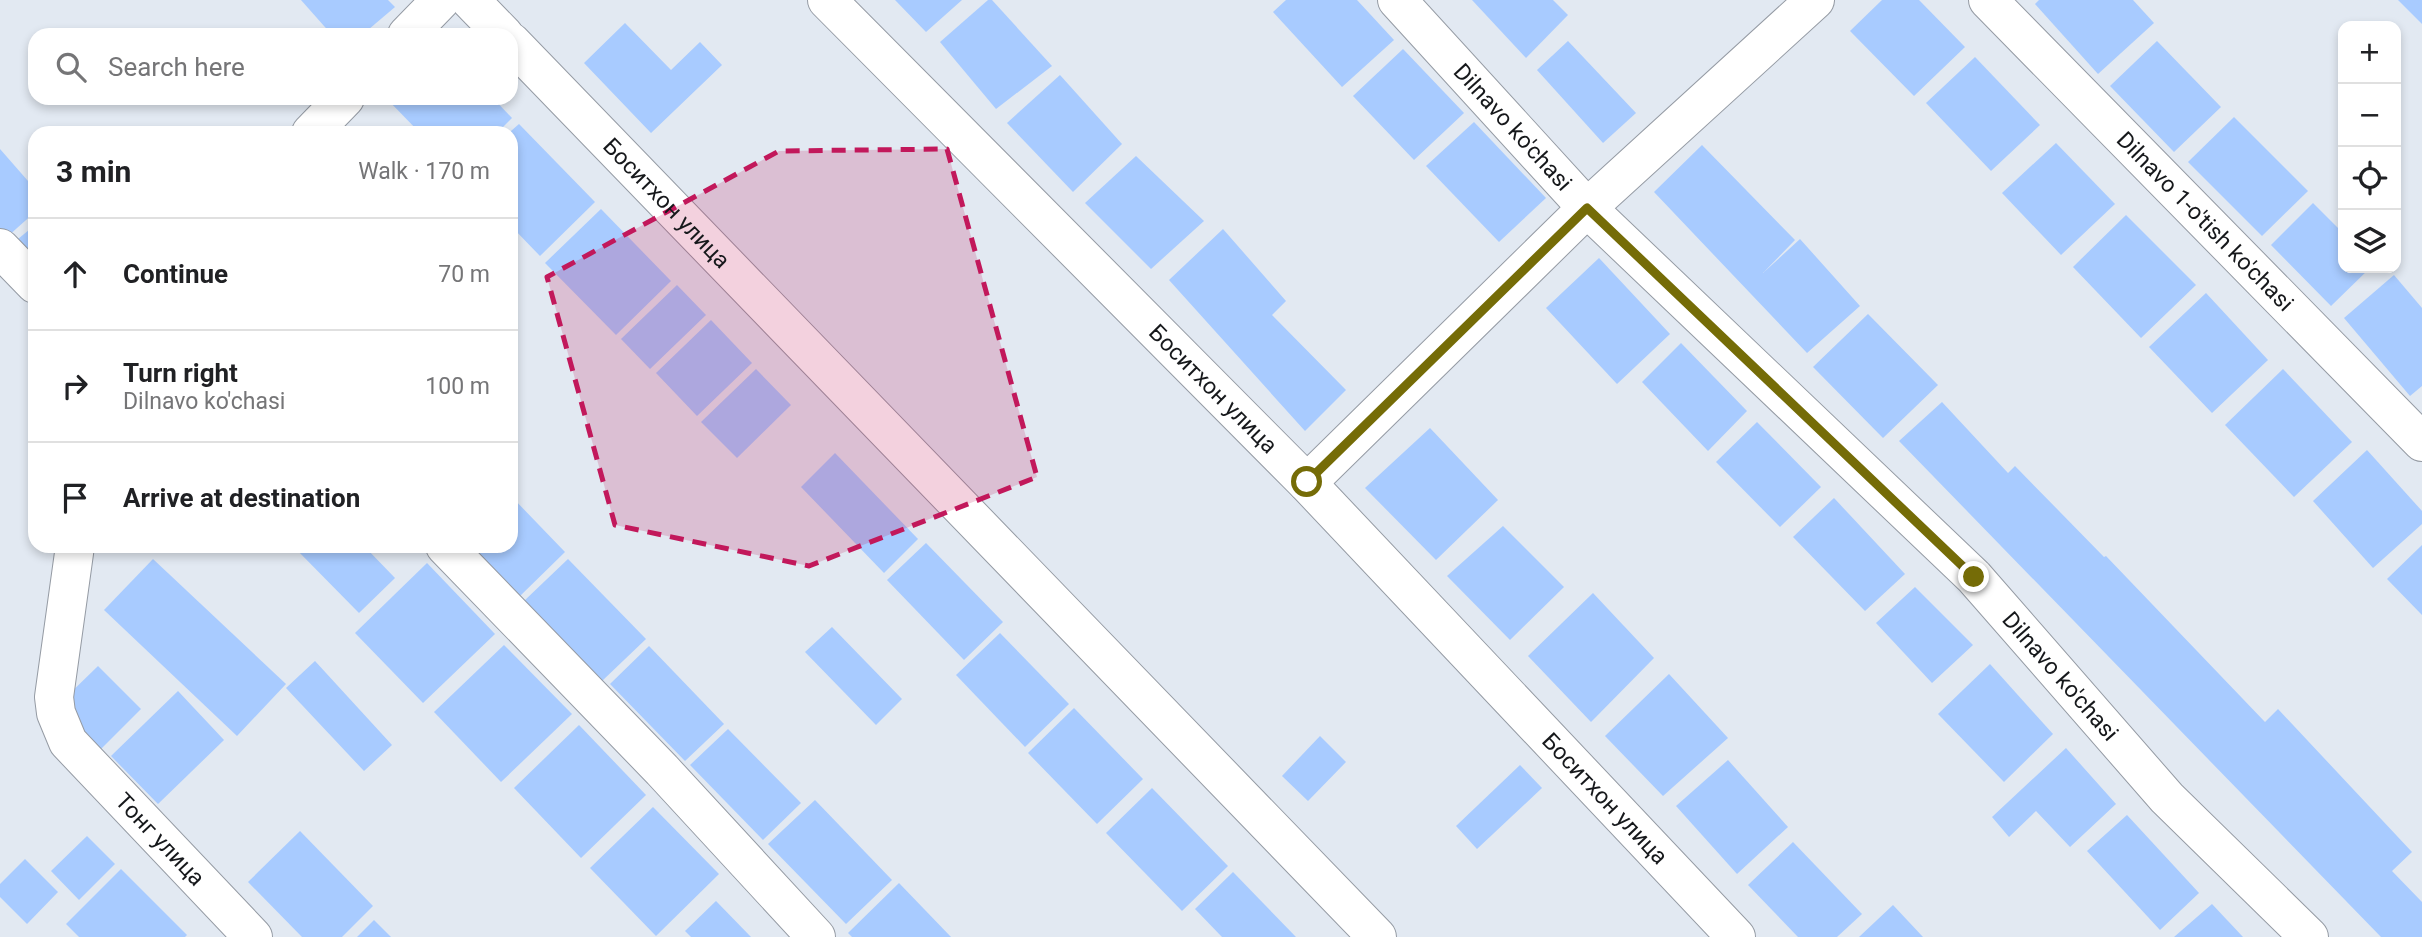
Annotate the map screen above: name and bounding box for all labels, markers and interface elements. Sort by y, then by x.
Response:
map controls [2338,21,2401,273]
button: + [2338,21,2401,84]
search box [28,28,518,105]
icon: search [52,48,90,86]
text: Search here [108,52,245,82]
street label: Dilnavo ko'chasi [1448,58,1578,196]
button: − [2338,84,2401,147]
street label: Dilnavo 1-o'tish ko'chasi [2111,126,2299,317]
street label: Боситхон улица [598,132,736,274]
button: locate [2338,147,2401,210]
text: 3 min [56,154,131,189]
text: Walk · 170 m [358,158,490,185]
button: layers [2338,210,2401,273]
icon: ahead [56,255,94,293]
text: Continue [123,259,228,289]
text: 70 m [438,261,490,288]
street label: Боситхон улица [1144,319,1283,459]
text: Turn right [123,358,238,388]
icon: right [56,367,94,405]
text: 100 m [425,373,490,400]
text: Dilnavo ko'chasi [123,388,285,415]
route start [1291,466,1322,497]
icon: arrive [56,479,94,517]
text: Arrive at destination [123,483,360,513]
route end [1958,561,1989,592]
street label: Dilnavo ko'chasi [1997,606,2124,746]
street label: Боситхон улица [1537,727,1673,870]
street label: Тонг улица [110,787,211,891]

